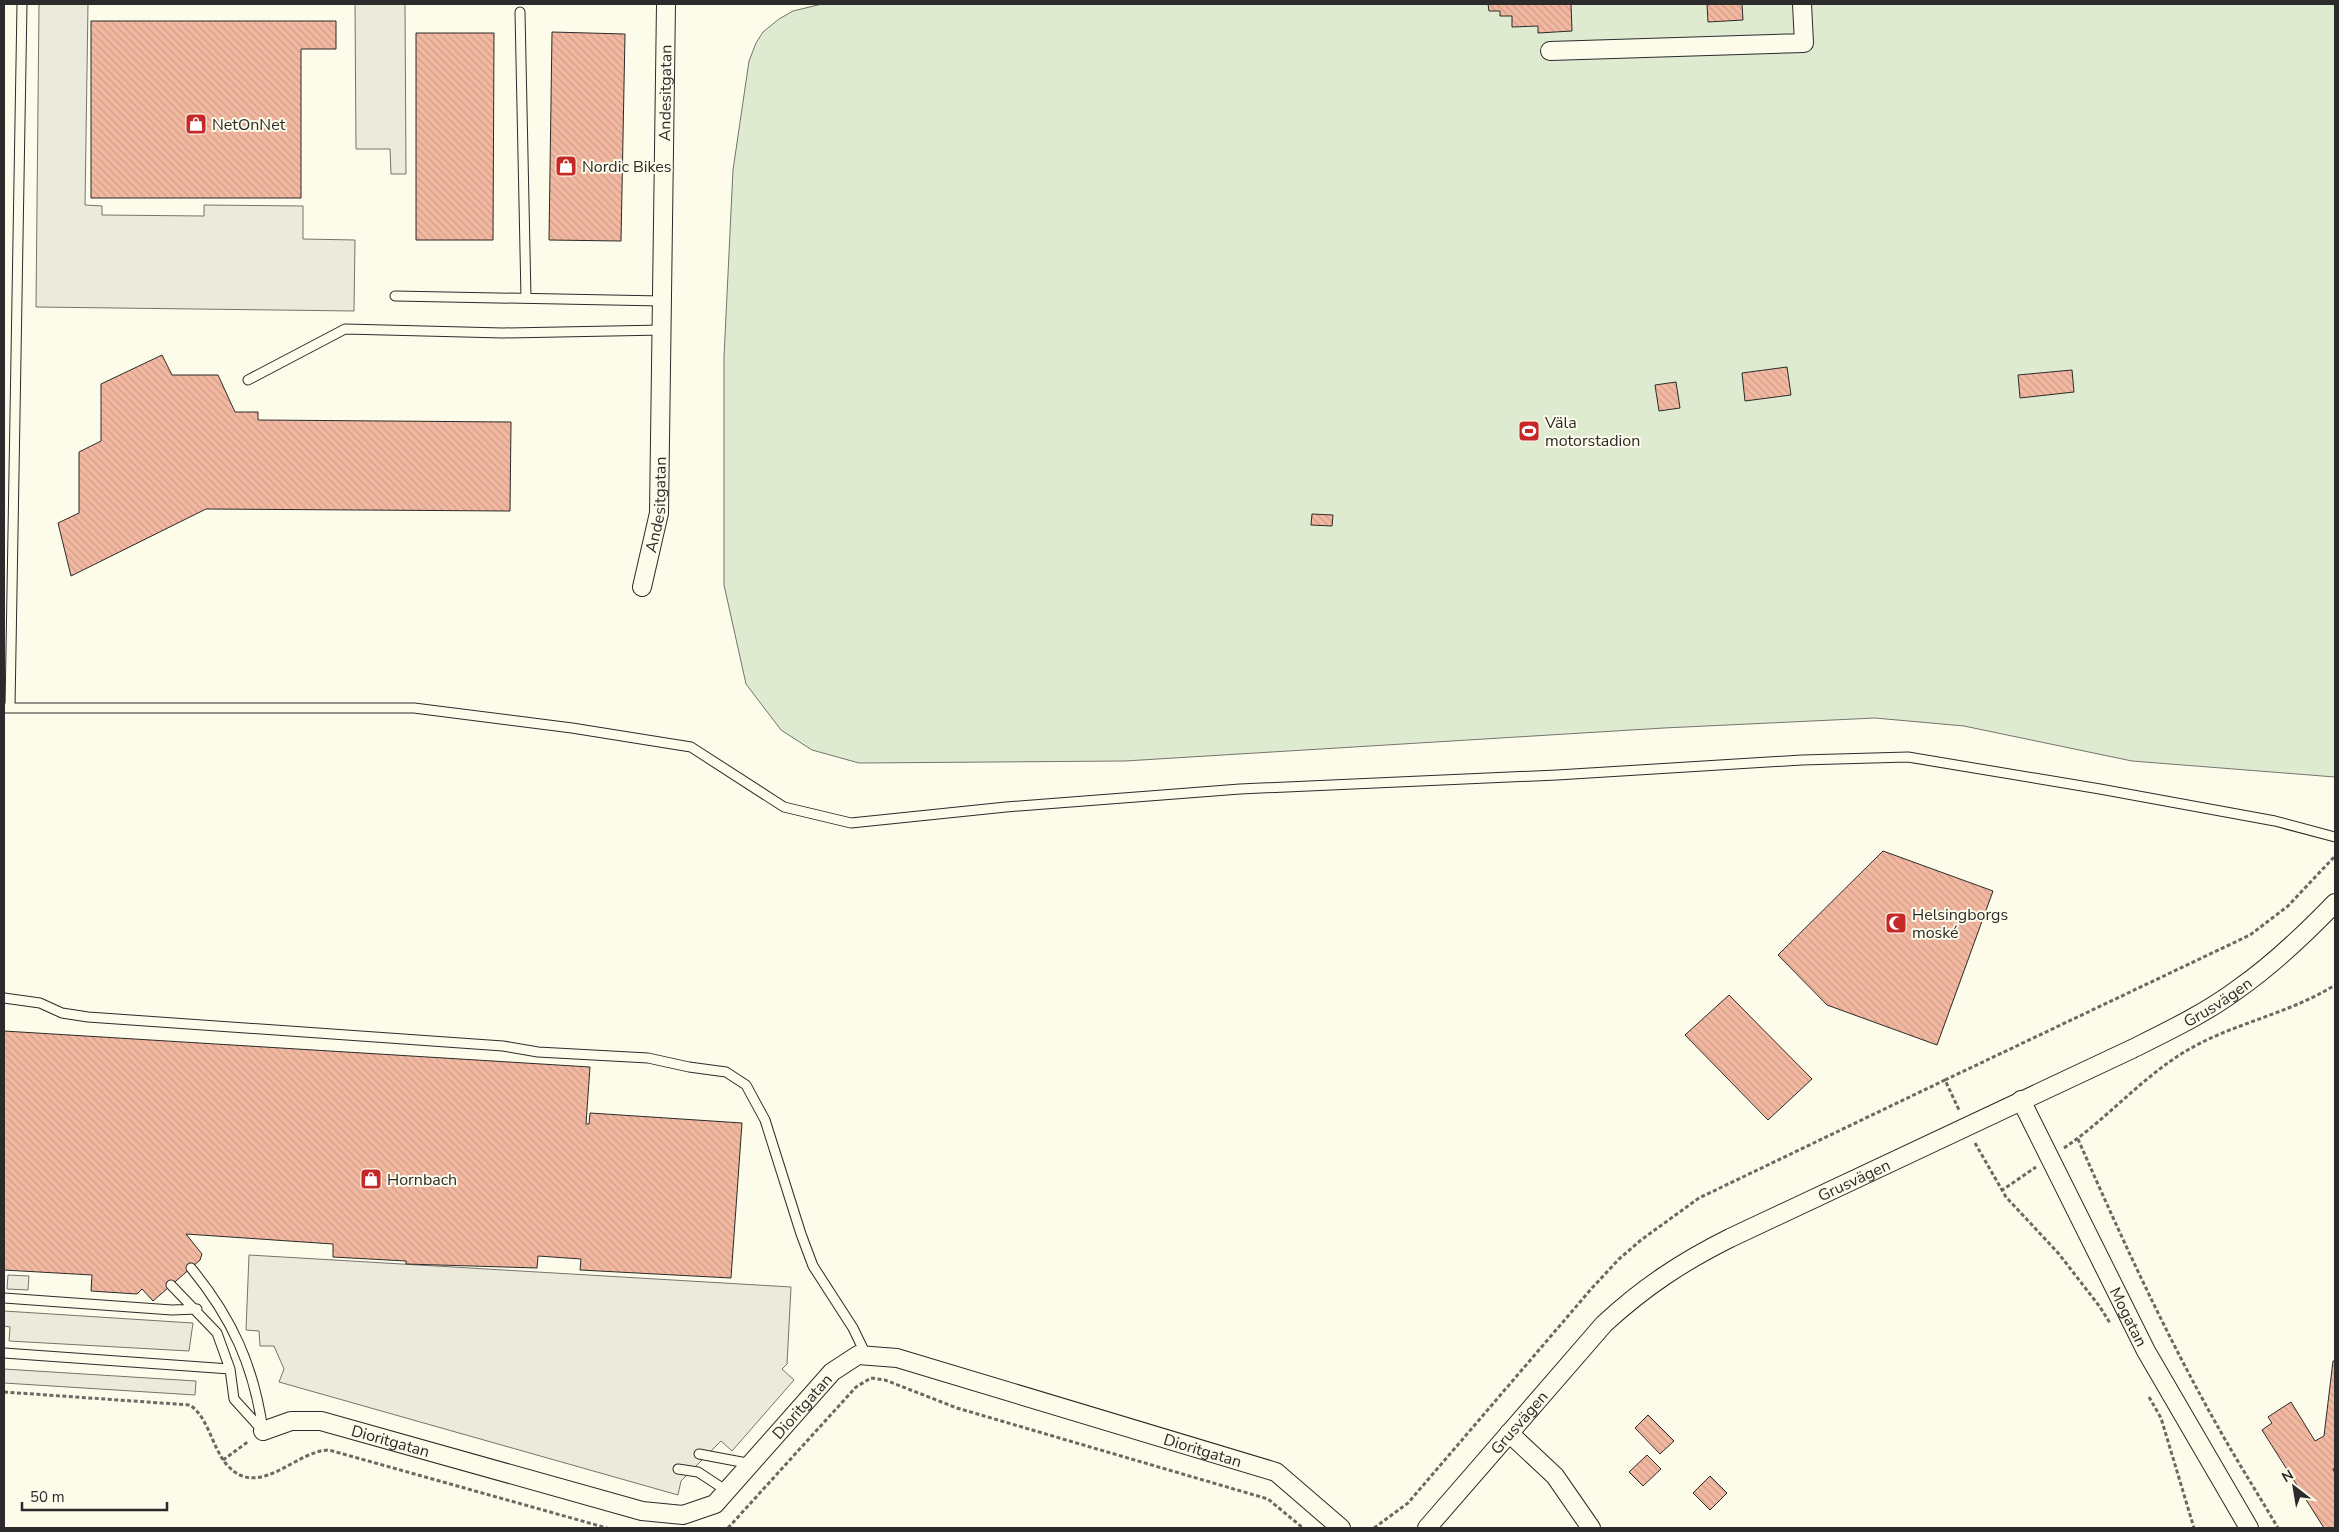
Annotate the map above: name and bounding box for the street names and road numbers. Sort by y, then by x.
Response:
street label: Andesitgatan [654,45,677,141]
street label: Andesitgatan [640,456,672,555]
street label: Grusvägen [2180,973,2257,1033]
street label: Grusvägen [1815,1154,1894,1207]
street label: Mogatan [2104,1284,2152,1350]
street label: Dioritgatan [768,1369,837,1444]
street label: Grusvägen [1486,1386,1553,1459]
street label: Dioritgatan [349,1420,432,1463]
street label: Dioritgatan [1161,1429,1244,1473]

